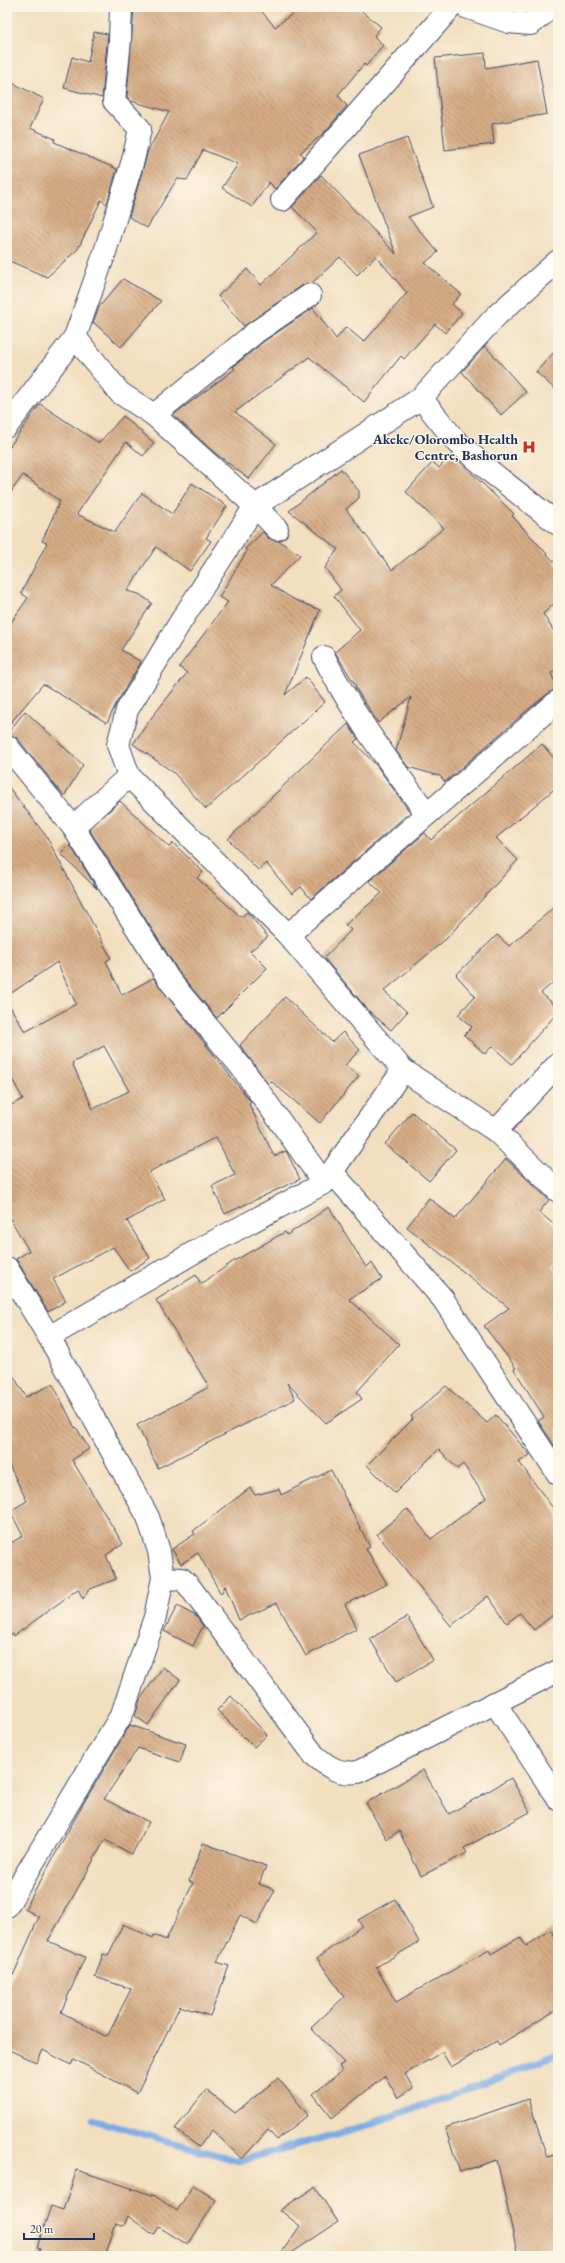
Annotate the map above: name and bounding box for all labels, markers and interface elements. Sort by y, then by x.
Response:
place label: Akeke/Olorombo Health Centre, Bashorun [372,430,518,464]
hospital icon: Akeke/Olorombo Health Centre, Bashorun [521,439,537,455]
scale bar [24,2215,94,2241]
text: 20 m [30,2221,54,2237]

